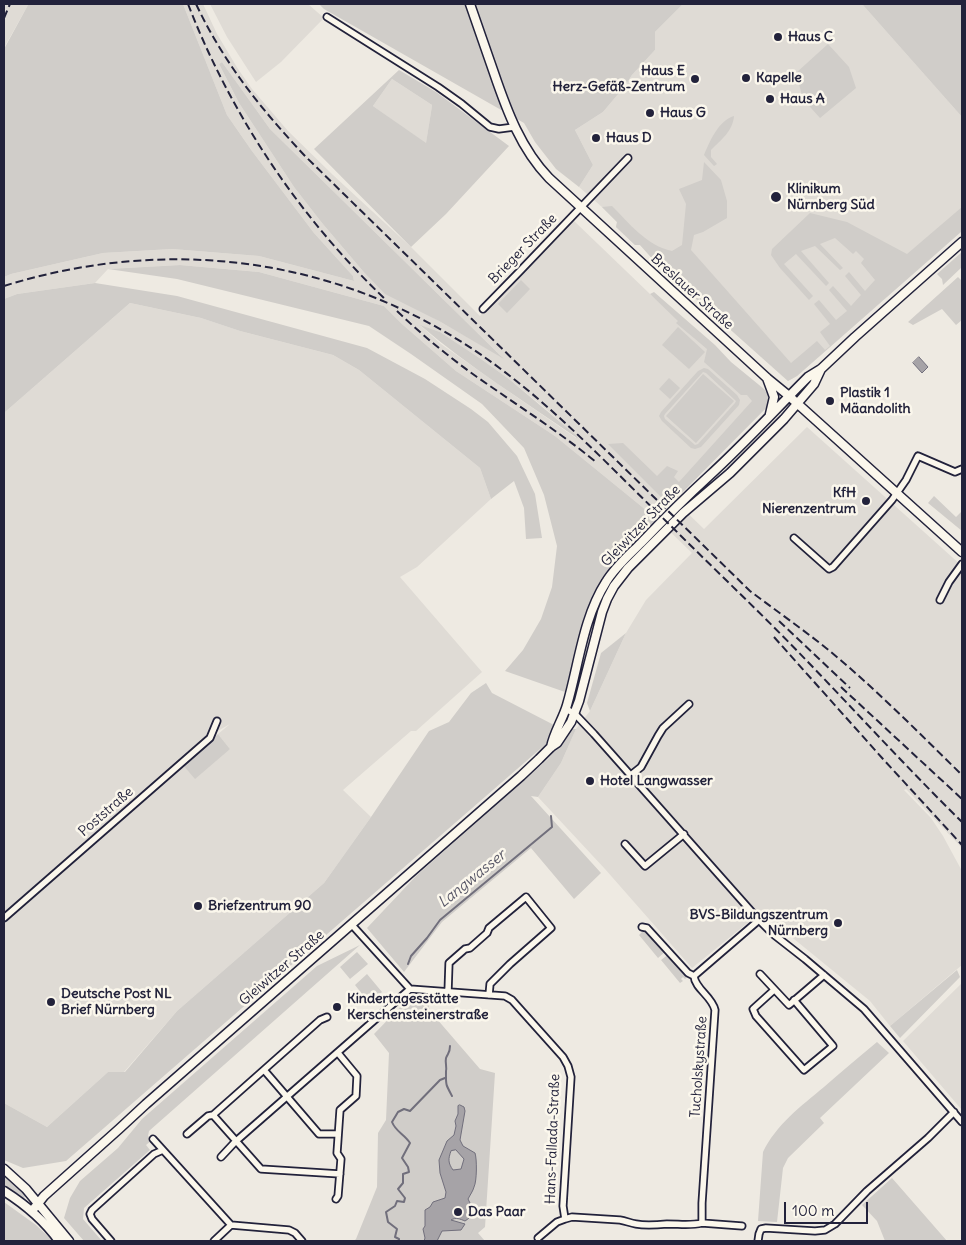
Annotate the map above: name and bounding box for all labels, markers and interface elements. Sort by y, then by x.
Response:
place label: Haus C [788,29,833,45]
marker: Haus C [772,31,784,43]
place label: Haus E Herz-Gefäß-Zentrum [552,63,685,95]
place label: Kapelle [756,70,802,86]
marker: Kapelle [740,72,752,84]
marker: Haus E Herz-Gefäß-Zentrum [689,73,701,85]
place label: Haus A [780,91,825,107]
marker: Haus A [764,93,776,105]
place label: Haus G [660,105,706,121]
marker: Haus G [644,107,656,119]
place label: Haus D [606,130,652,146]
marker: Haus D [590,132,602,144]
place label: Klinikum Nürnberg Süd [787,181,875,213]
marker: Klinikum Nürnberg Süd [769,190,783,204]
street label: Brieger Straße [485,210,561,288]
street label: Breslauer Straße [647,251,737,333]
place label: Plastik 1 Mäandolith [840,385,910,418]
marker: Plastik 1 Mäandolith [824,395,836,407]
street label: Gleiwitzer Straße [598,482,684,570]
place label: KfH Nierenzentrum [762,485,856,518]
marker: KfH Nierenzentrum [860,495,872,507]
place label: Hotel Langwasser [600,773,713,789]
marker: Hotel Langwasser [584,775,596,787]
street label: Poststraße [75,784,137,840]
water label: Langwasser [435,846,509,912]
place label: Briefzentrum 90 [208,898,312,914]
marker: Briefzentrum 90 [192,900,204,912]
place label: BVS-Bildungszentrum Nürnberg [689,907,828,940]
marker: BVS-Bildungszentrum Nürnberg [832,917,844,929]
street label: Gleiwitzer Straße [236,927,328,1009]
place label: Deutsche Post NL Brief Nürnberg [61,986,172,1019]
place label: Kindertagesstätte Kerschensteinerstraße [347,991,489,1024]
marker: Deutsche Post NL Brief Nürnberg [45,996,57,1008]
marker: Kindertagesstätte Kerschensteinerstraße [331,1001,343,1013]
street label: Tucholskystraße [687,1016,711,1118]
street label: Hans-Fallada-Straße [542,1074,564,1204]
scale bar [786,1192,870,1224]
text: 100 m [792,1201,834,1220]
place label: Das Paar [468,1204,525,1220]
marker: Das Paar [452,1206,464,1218]

